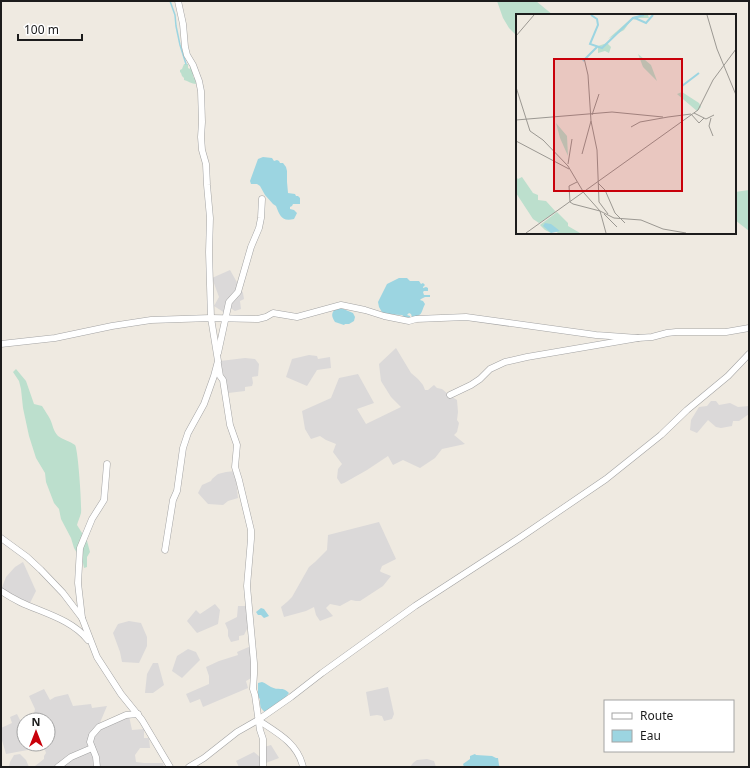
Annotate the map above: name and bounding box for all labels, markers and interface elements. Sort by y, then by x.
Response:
inset map [516,14,736,234]
scale bar [18,16,82,42]
text: 100 m [24,21,59,38]
legend [604,700,734,752]
text: Route [640,707,673,724]
north arrow [16,712,56,752]
text: N [32,714,40,729]
text: Eau [640,727,661,744]

